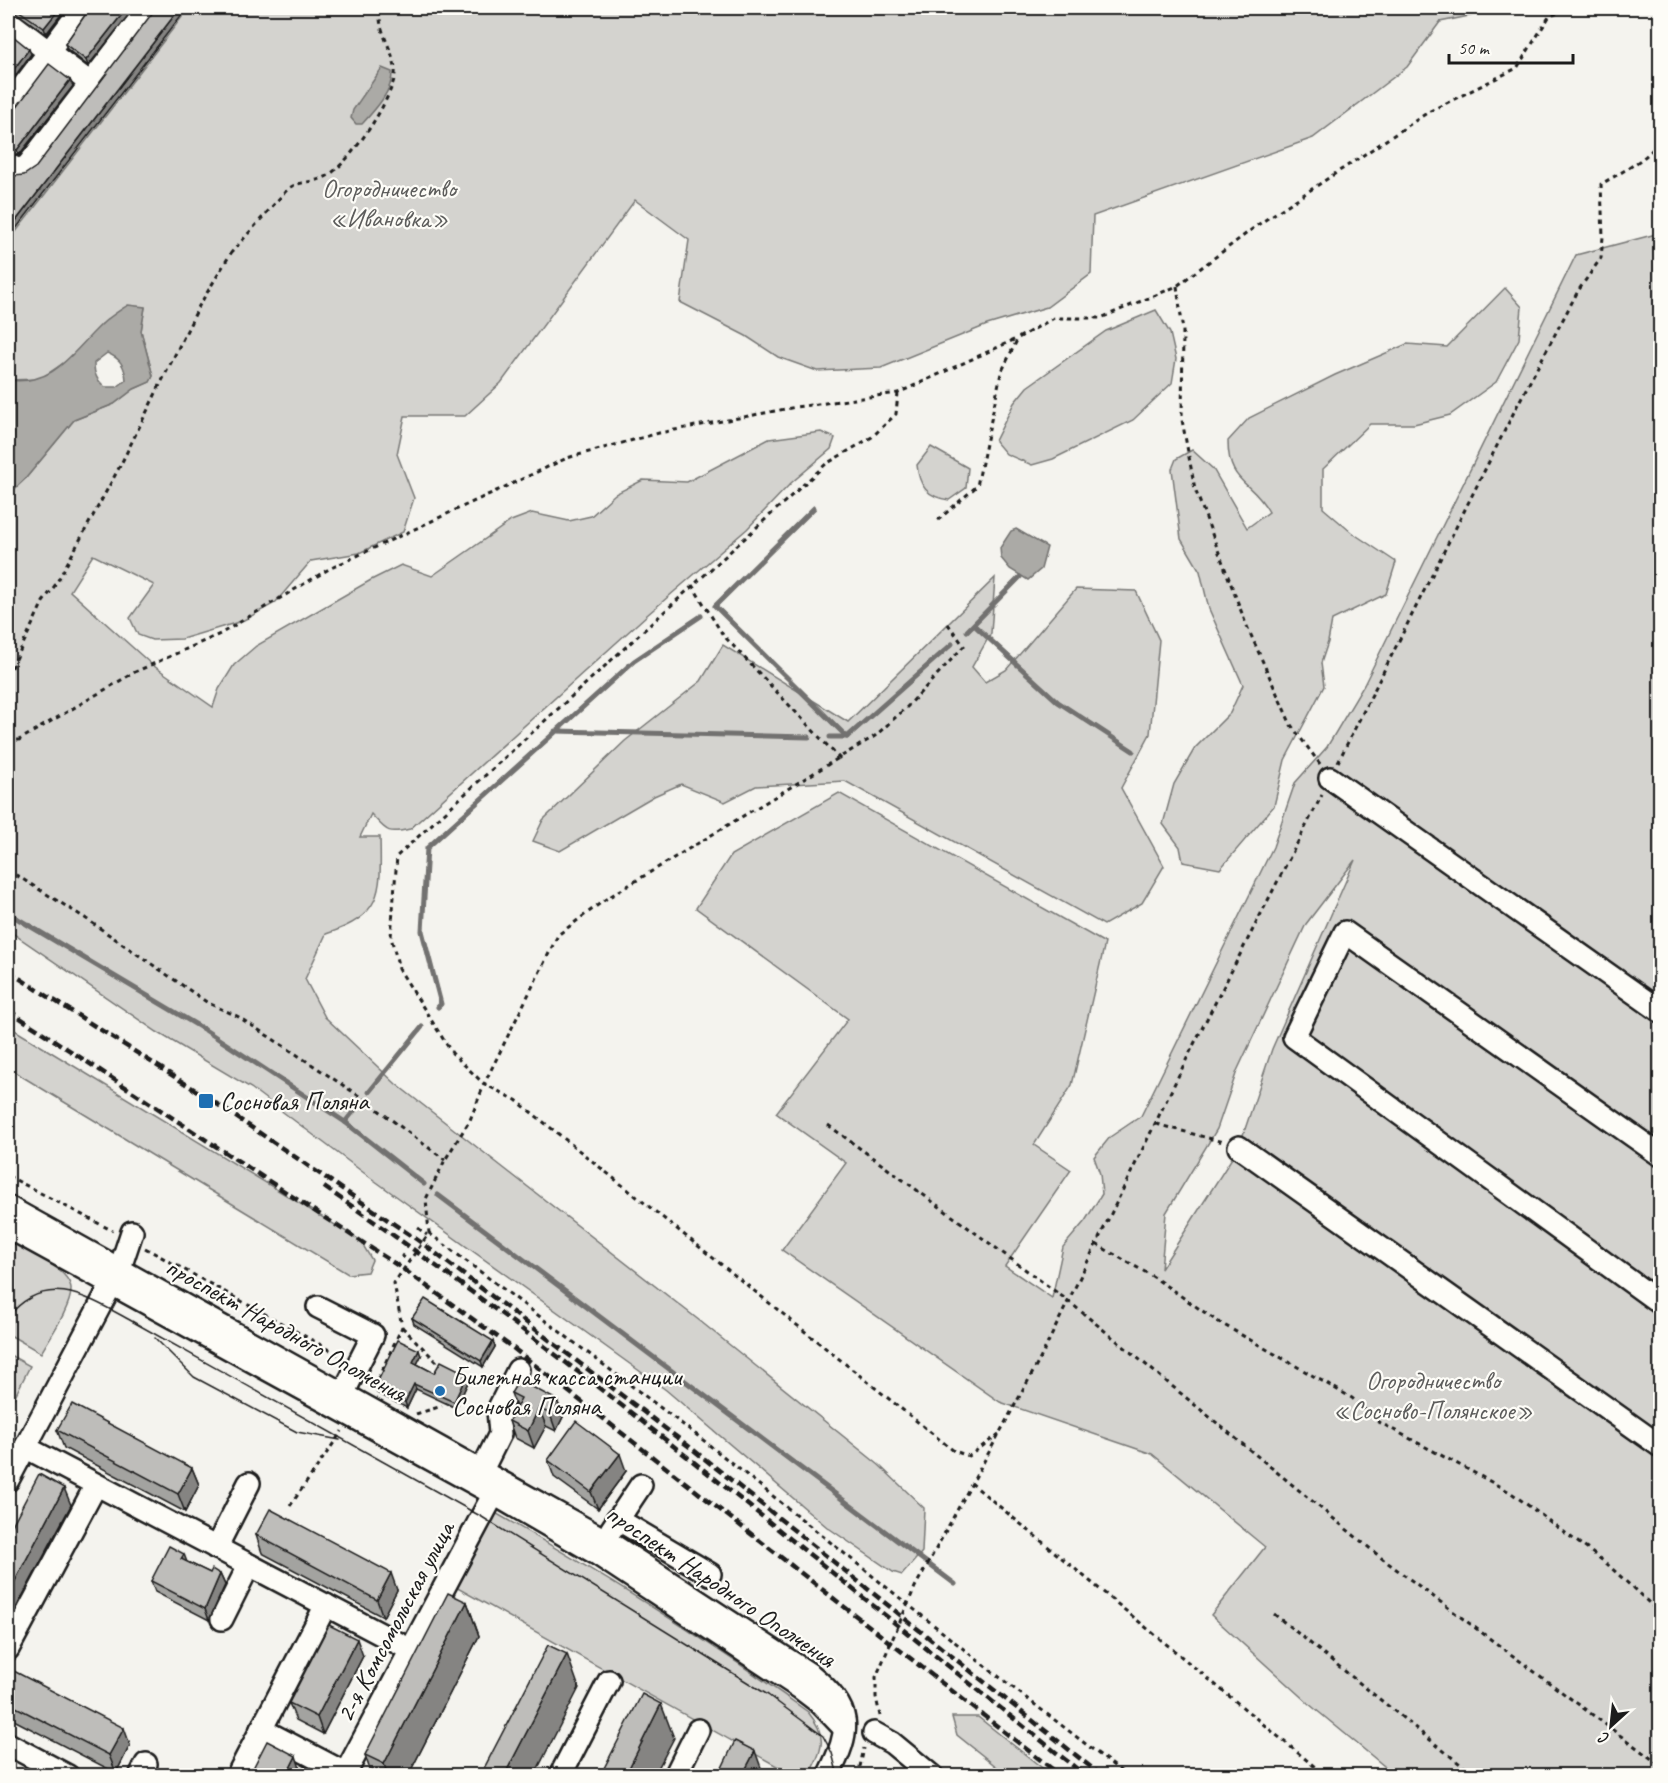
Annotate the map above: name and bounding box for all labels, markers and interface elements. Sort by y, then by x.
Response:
scale bar [1449,27,1574,65]
text: 50 m [1458,37,1491,59]
park label: Огородничество «Ивановка» [322,172,459,235]
place label: Сосновая Поляна [220,1085,370,1118]
marker: Сосновая Поляна [197,1092,215,1110]
street label: проспект Народного Ополчения [160,1250,413,1411]
place label: Билетная касса станции Сосновая Поляна [452,1360,684,1423]
park label: Огородничество «Сосново-Полянское» [1333,1364,1533,1427]
marker: Билетная касса станции Сосновая Поляна [433,1384,447,1398]
street label: проспект Народного Ополчения [600,1497,843,1676]
street label: 2-я Комсомольская улица [328,1514,463,1728]
north arrow [1581,1696,1641,1756]
text: С [1595,1727,1613,1749]

